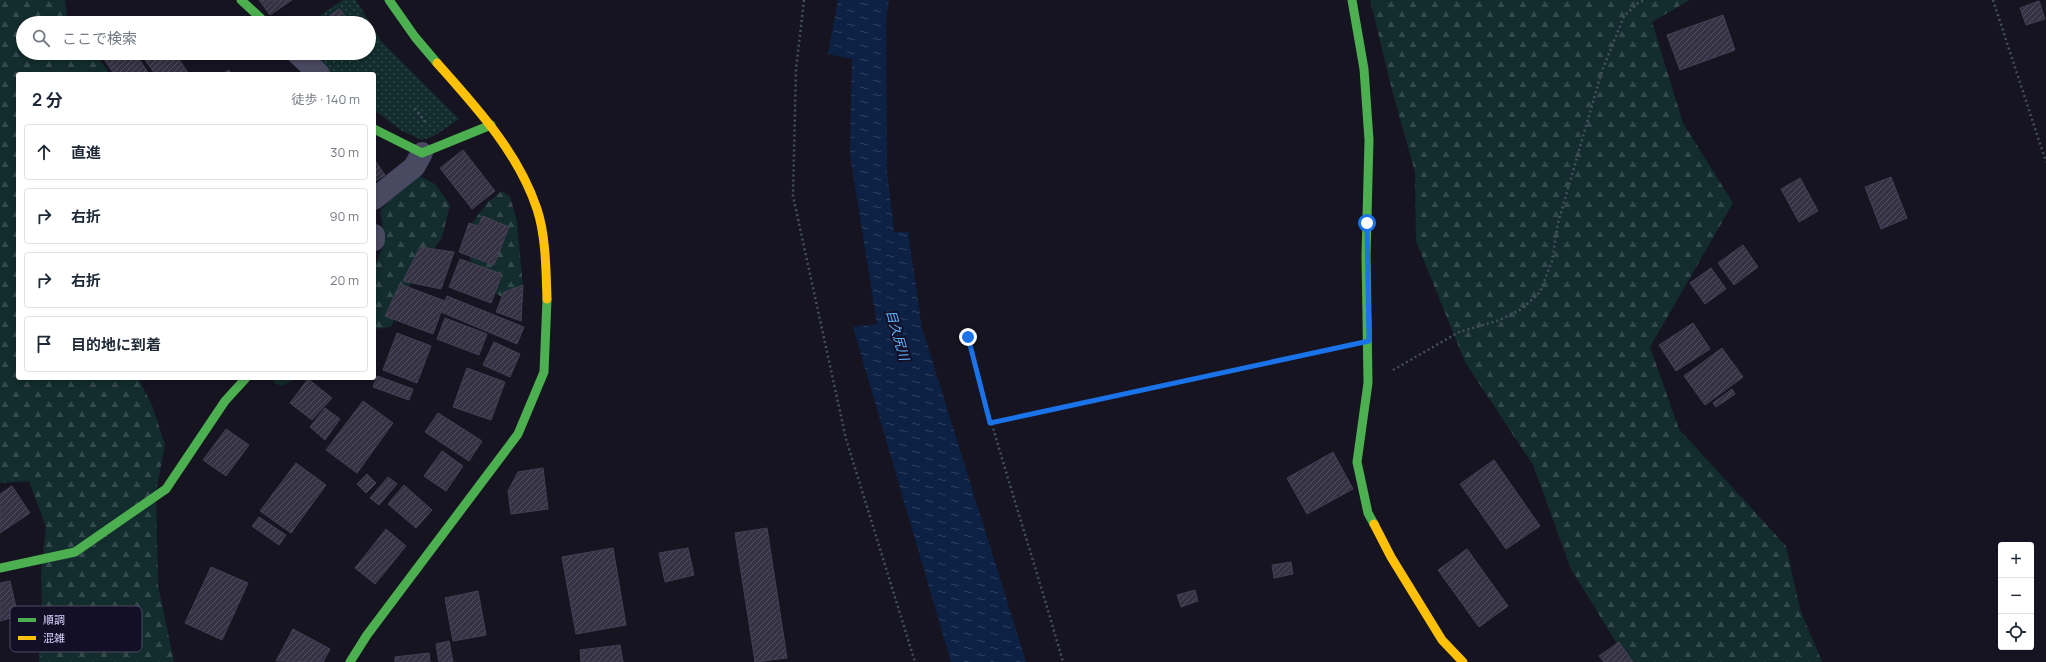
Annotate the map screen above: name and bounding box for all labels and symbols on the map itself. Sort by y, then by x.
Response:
route start [1358,214,1376,232]
water label: 目久尻川 [882,308,914,364]
route end [959,328,977,346]
legend [10,606,142,652]
text: 順調 [43,612,65,627]
text: 混雑 [43,630,65,645]

